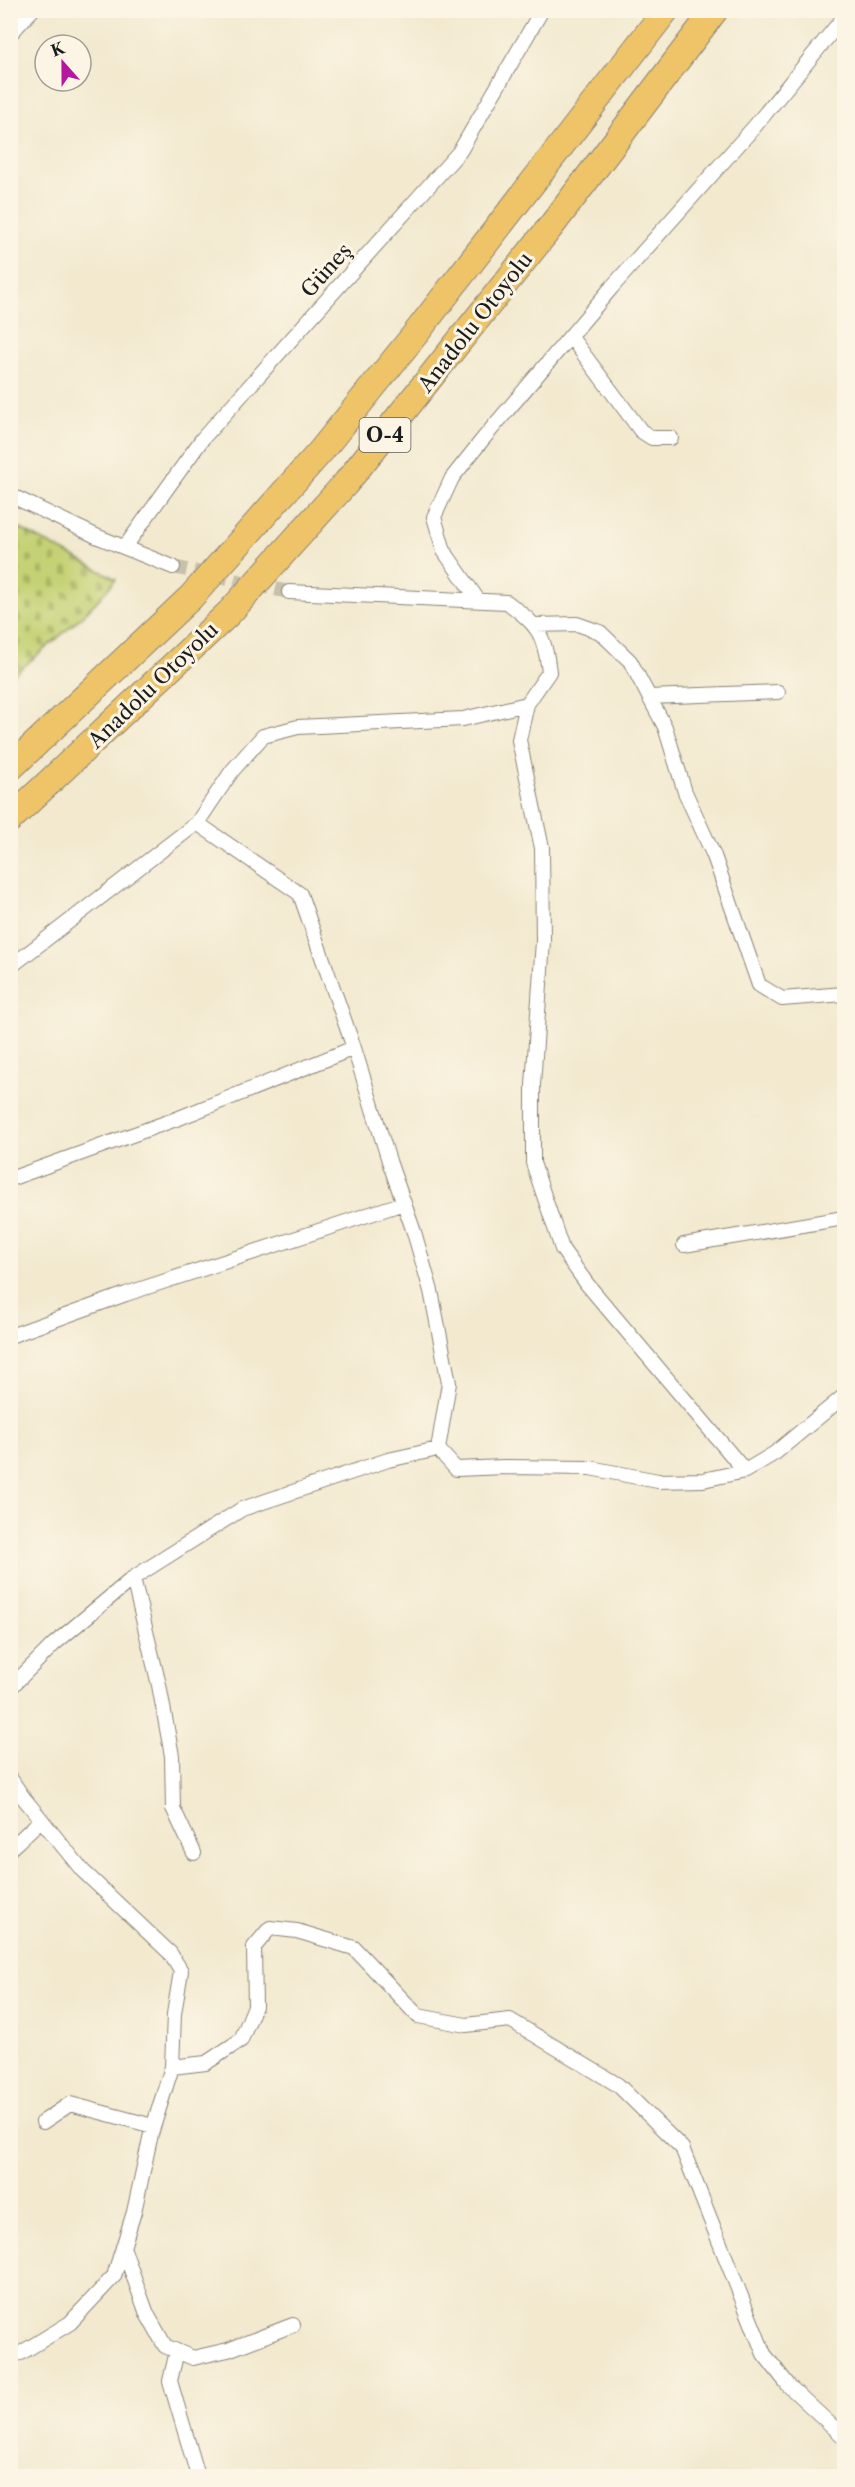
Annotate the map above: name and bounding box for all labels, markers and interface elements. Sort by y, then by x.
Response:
north arrow [33,33,93,93]
text: K [48,37,68,61]
street label: Güneş [295,238,357,302]
street label: Anadolu Otoyolu [412,247,537,398]
road number: O-4 [360,418,410,452]
street label: Anadolu Otoyolu [82,617,223,754]

